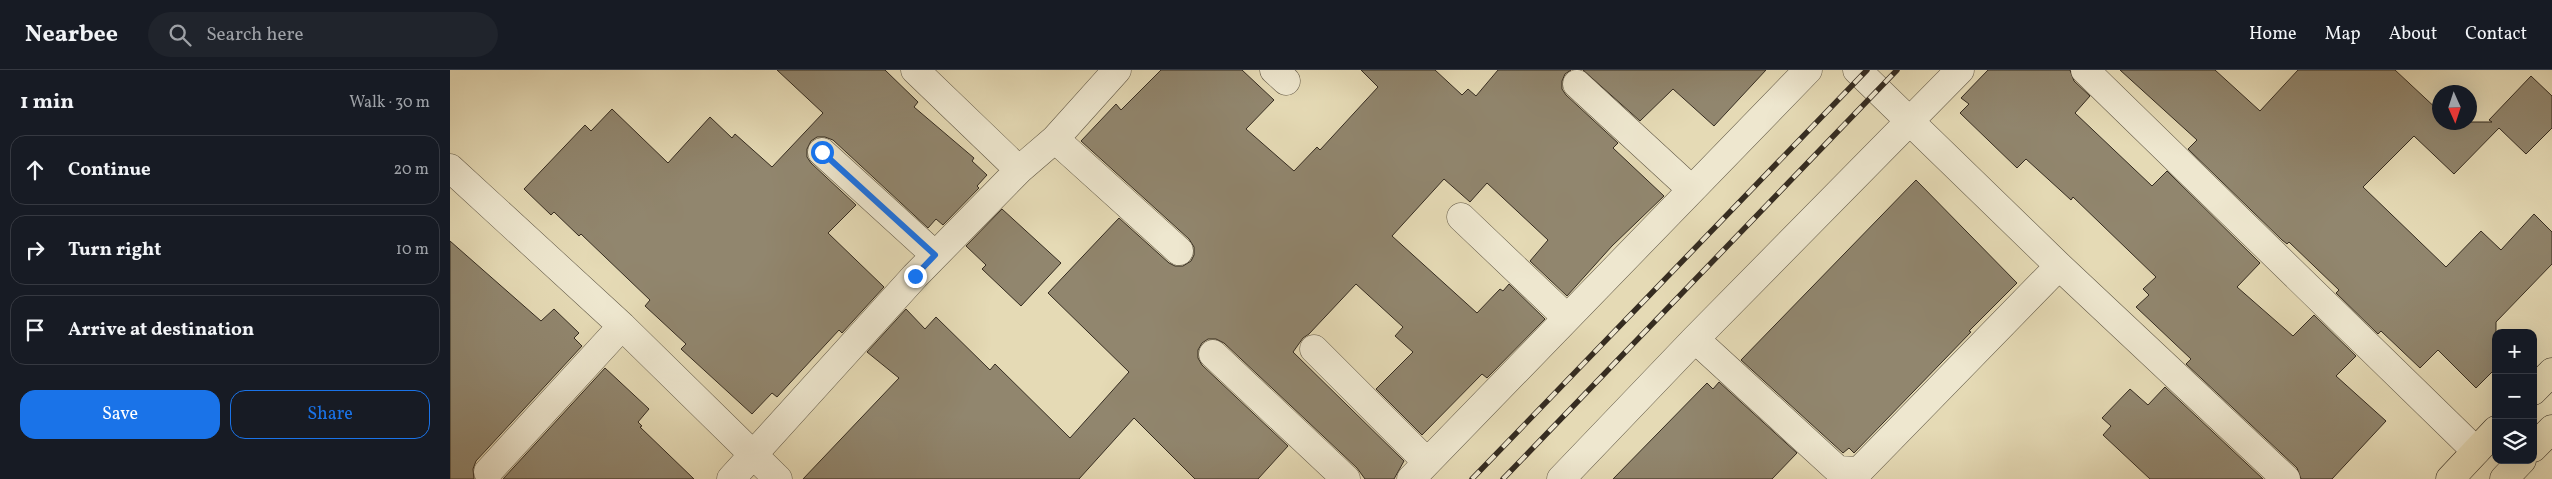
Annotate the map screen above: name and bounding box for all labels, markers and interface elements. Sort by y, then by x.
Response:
search box [148,12,498,57]
text: Nearbee [25,18,118,52]
icon: search [166,21,194,49]
text: Search here [206,22,303,48]
text: Home [2249,22,2297,47]
text: Map [2325,22,2361,47]
text: About [2389,22,2437,47]
text: Contact [2465,22,2527,47]
north arrow [2432,85,2477,130]
text: 1 min [20,88,74,117]
text: Walk · 30 m [349,92,430,114]
route start [811,141,834,164]
icon: ahead [21,156,49,184]
text: Continue [68,157,151,183]
text: 20 m [394,159,429,181]
icon: right [21,236,49,264]
text: Turn right [68,237,161,263]
text: 10 m [396,239,429,261]
route end [904,265,927,288]
icon: arrive [21,316,49,344]
text: Arrive at destination [68,317,254,343]
map controls [2492,329,2537,464]
button: + [2492,329,2537,374]
button: − [2492,374,2537,419]
button: Save [20,390,220,439]
button: Share [230,390,430,439]
button: layers [2492,419,2537,464]

